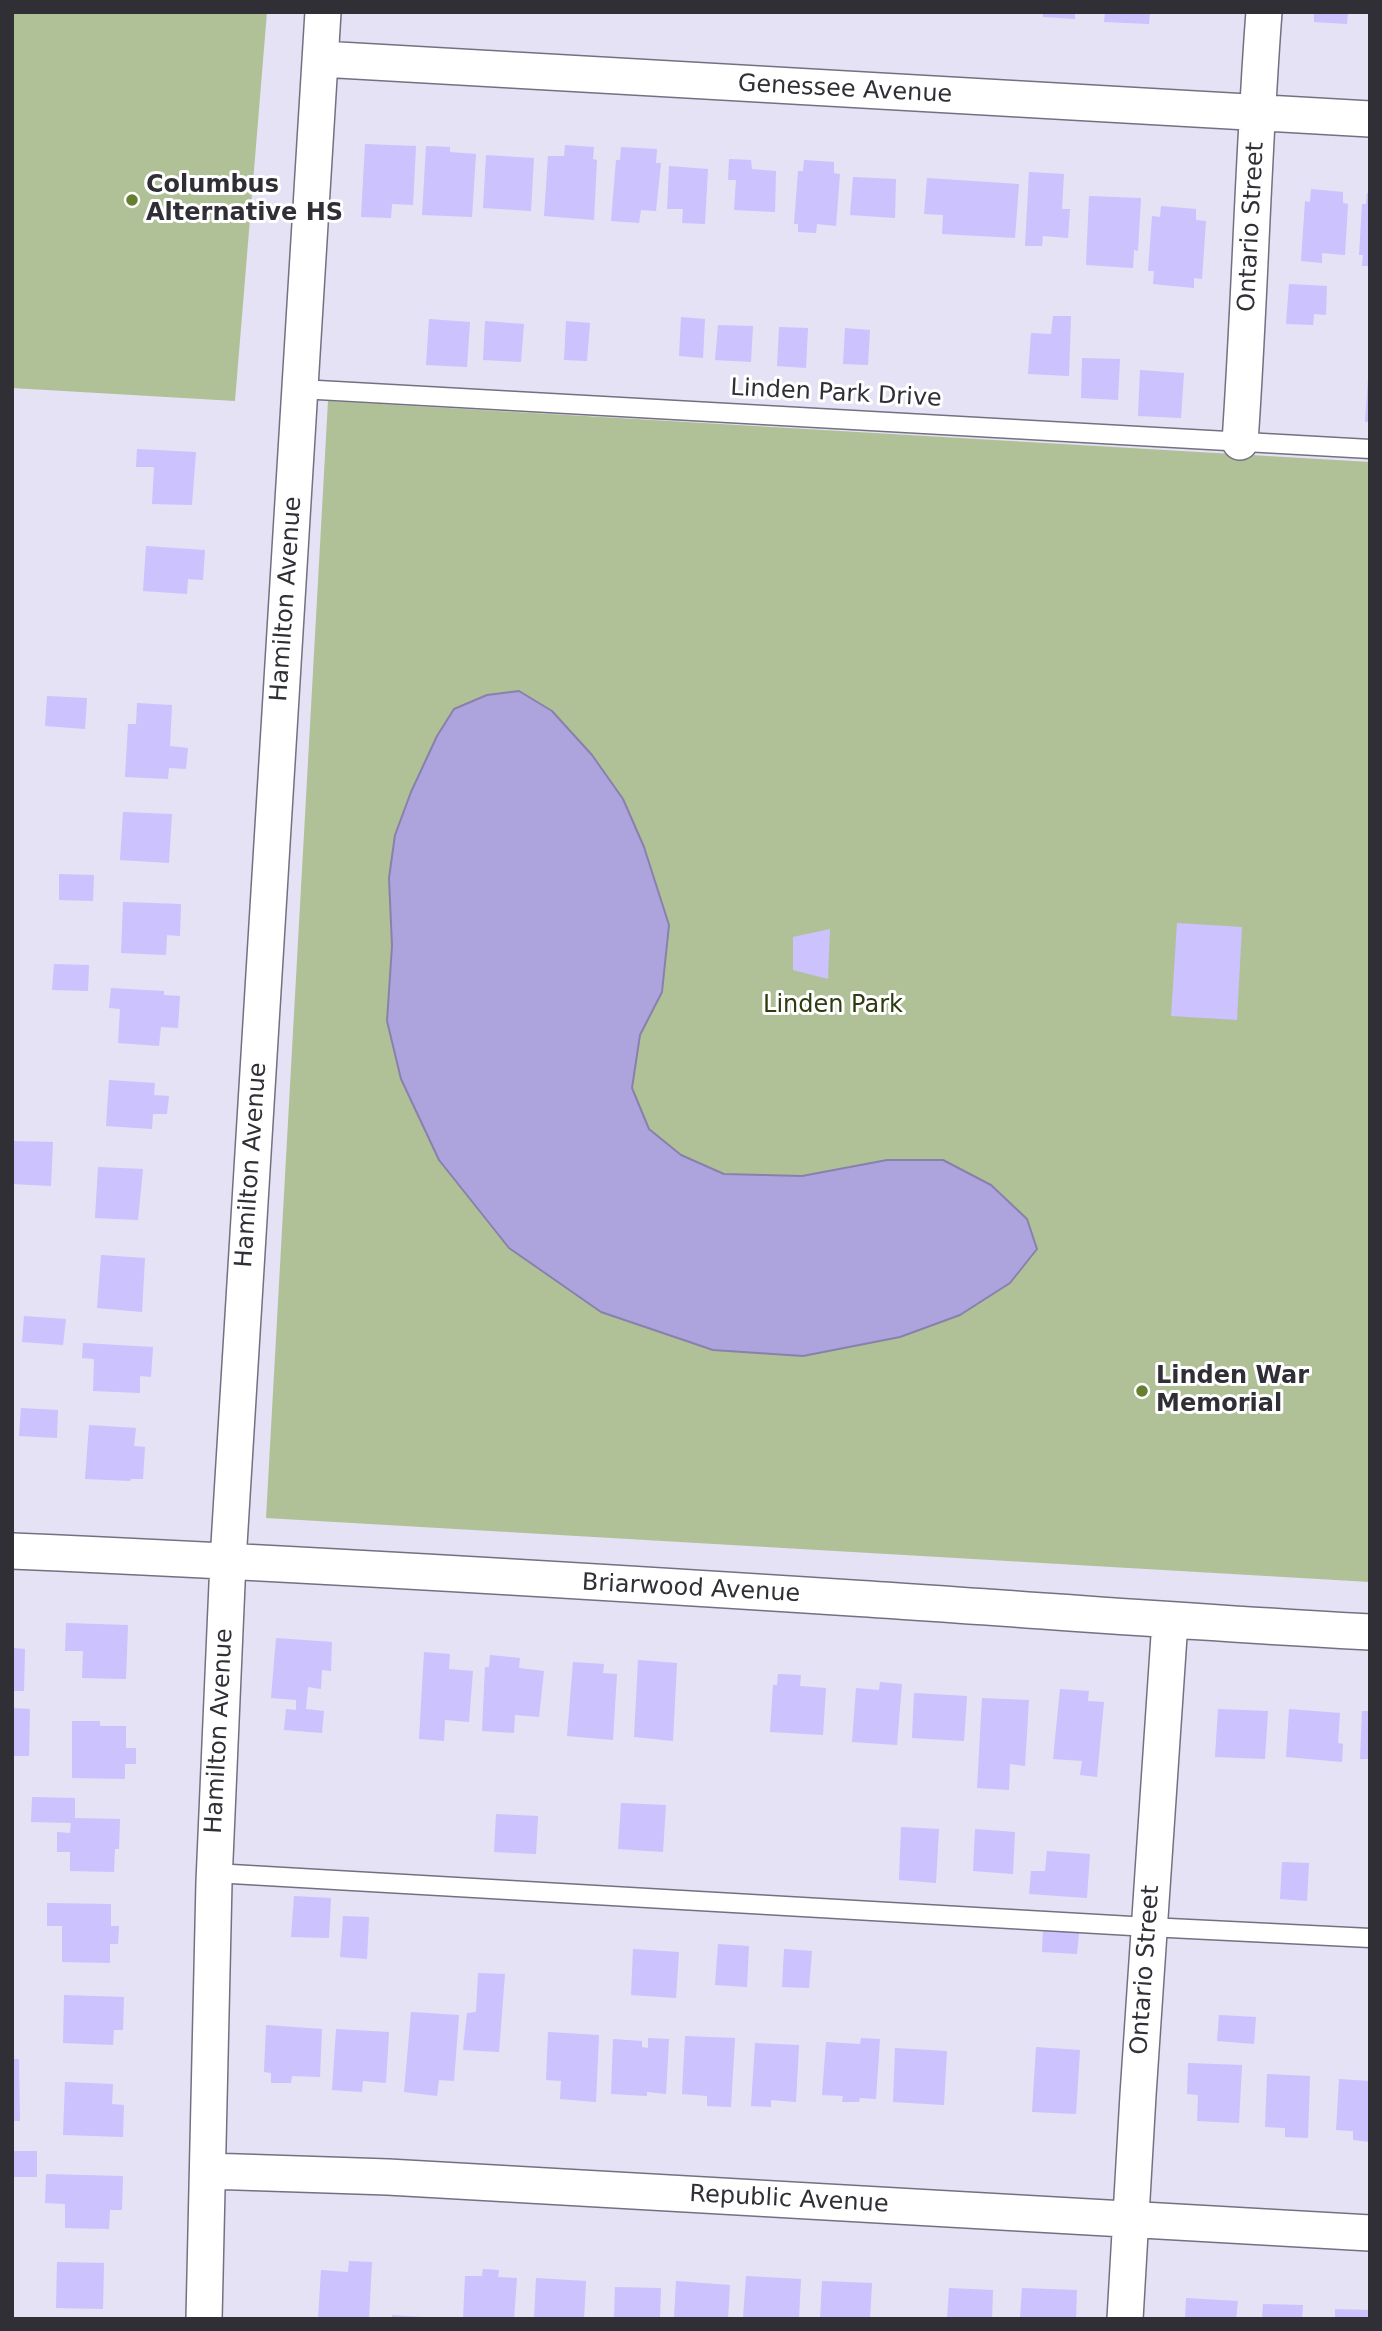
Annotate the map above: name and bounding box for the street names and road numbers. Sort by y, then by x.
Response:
street label: Genessee Avenue [737,70,953,110]
street label: Ontario Street [1233,141,1271,313]
street label: Linden Park Drive [730,374,942,414]
street label: Hamilton Avenue [265,495,309,703]
street label: Hamilton Avenue [230,1061,274,1269]
street label: Briarwood Avenue [581,1569,801,1609]
street label: Hamilton Avenue [200,1628,240,1834]
street label: Ontario Street [1126,1884,1166,2056]
street label: Republic Avenue [689,2180,889,2220]

